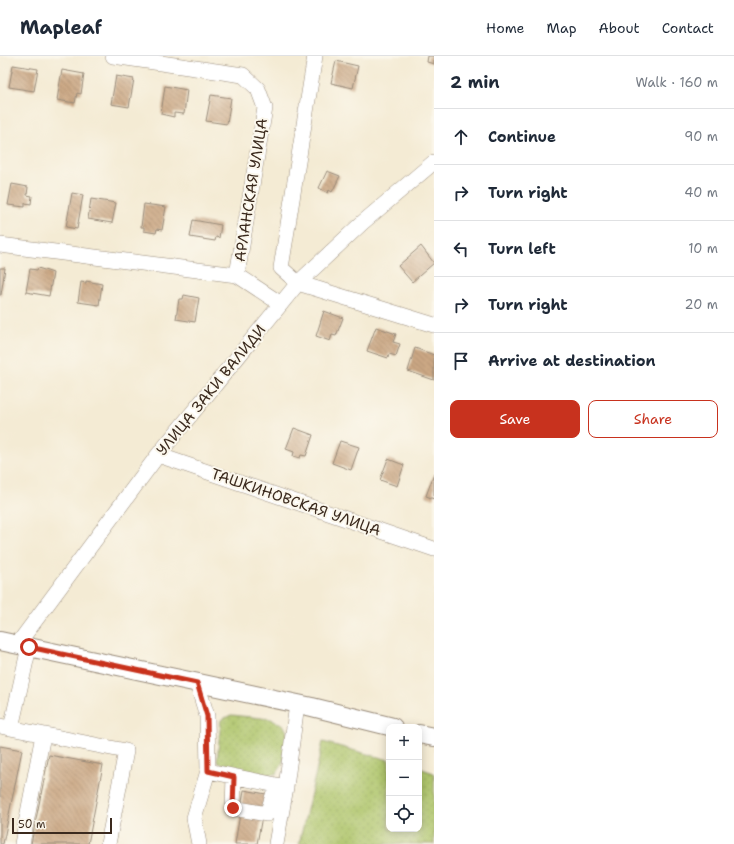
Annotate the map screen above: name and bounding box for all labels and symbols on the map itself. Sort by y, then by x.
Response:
street label: АРЛАНСКАЯ УЛИЦА [230,117,272,263]
street label: УЛИЦА ЗАКИ ВАЛИДИ [152,320,270,460]
street label: ТАШКИНОВСКАЯ УЛИЦА [208,464,384,541]
route start [20,638,38,656]
route end [224,799,242,817]
scale bar [12,816,112,835]

